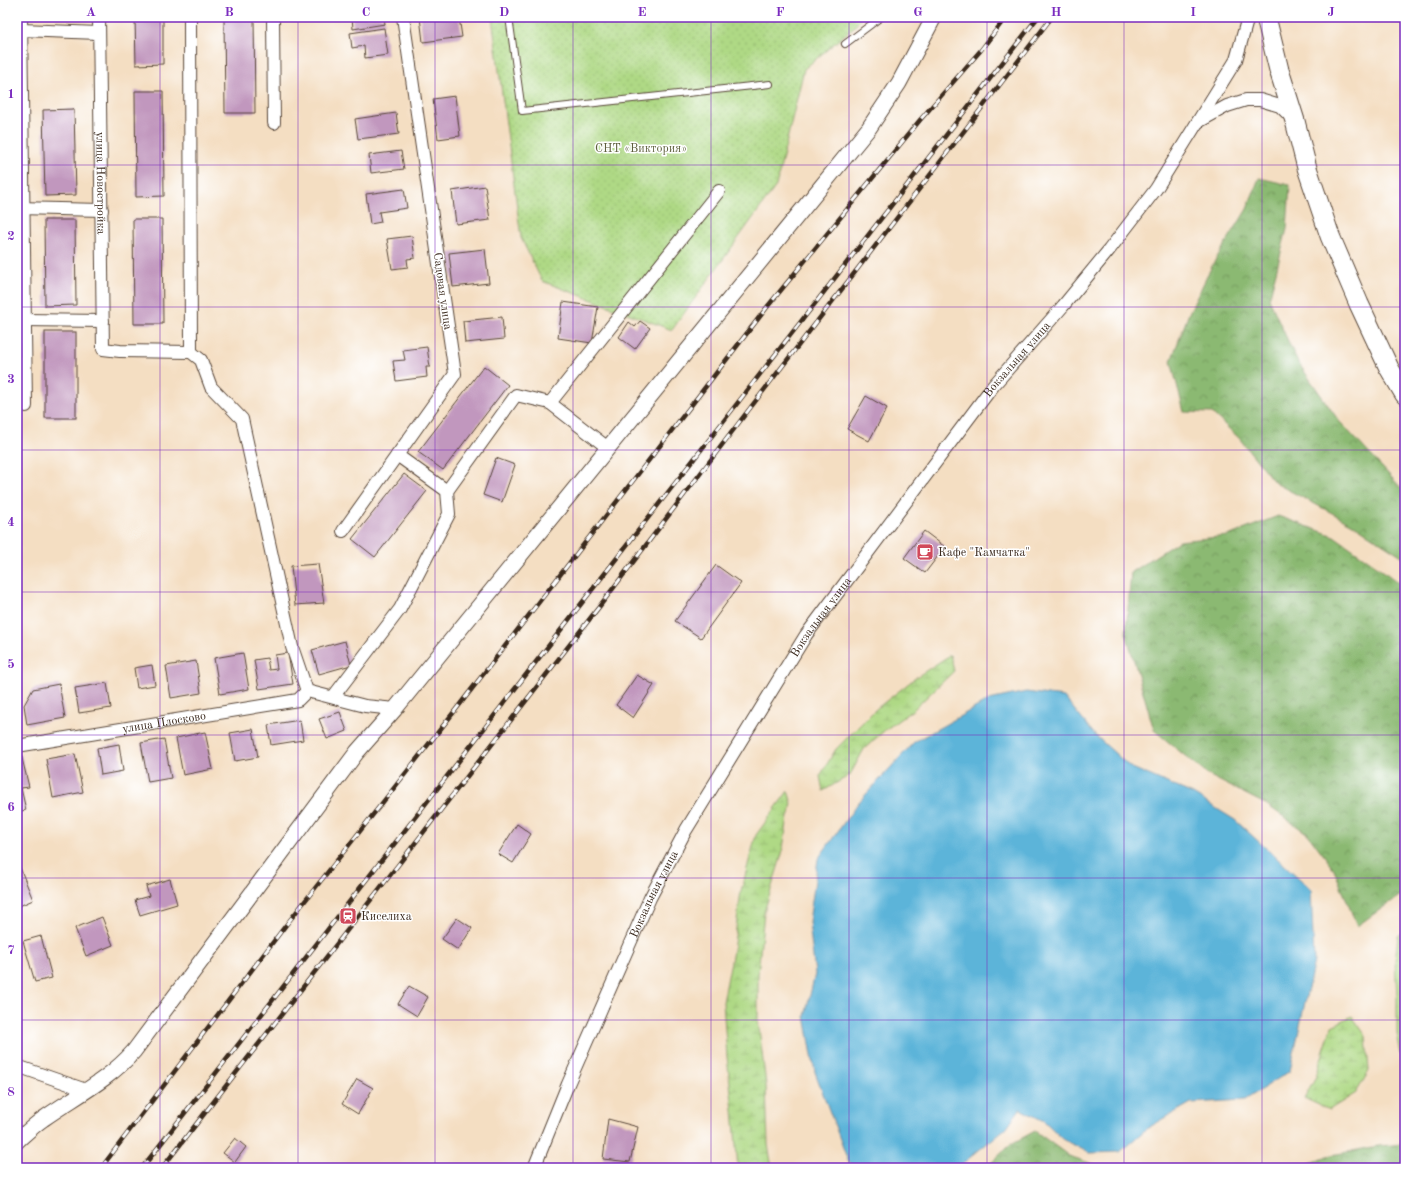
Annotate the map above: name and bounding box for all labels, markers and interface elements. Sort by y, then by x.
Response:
text: A [86,6,96,19]
text: B [224,6,234,19]
text: C [362,6,370,19]
text: D [499,6,509,19]
text: E [638,6,647,19]
text: F [776,6,785,19]
text: G [913,6,923,19]
text: H [1051,6,1062,19]
text: I [1190,6,1196,19]
text: J [1327,6,1335,19]
text: 1 [7,88,15,101]
street label: улица Новостройка [93,132,107,235]
park label: СНТ «Виктория» [595,143,687,155]
text: 2 [7,230,15,243]
street label: Садовая улица [431,252,453,331]
street label: Вокзальная улица [982,320,1053,400]
text: 3 [7,373,15,386]
text: 4 [7,516,15,529]
cafe icon: Кафе "Камчатка" [915,542,935,562]
place label: Кафе "Камчатка" [938,547,1030,559]
street label: Вокзальная улица [789,575,854,660]
text: 5 [7,658,15,671]
street label: улица Плосково [122,710,207,736]
text: 6 [7,801,15,814]
street label: Вокзальная улица [628,849,681,940]
station icon: Киселиха [338,906,358,926]
place label: Киселиха [361,911,412,923]
text: 7 [7,944,15,957]
text: 8 [7,1086,15,1099]

